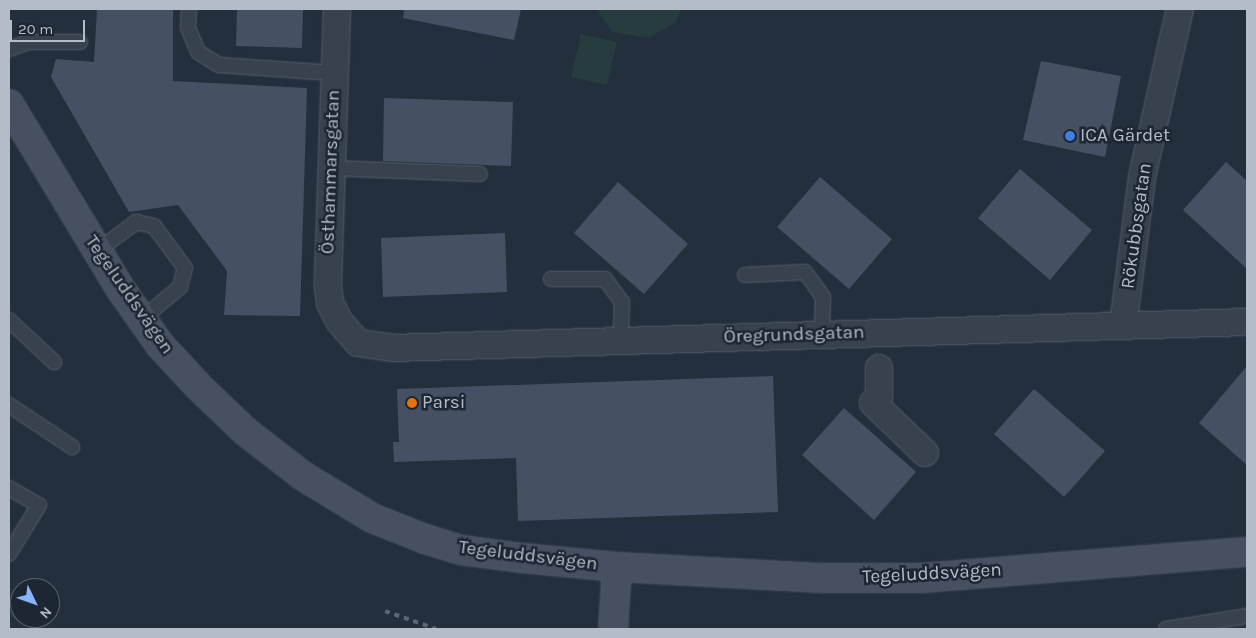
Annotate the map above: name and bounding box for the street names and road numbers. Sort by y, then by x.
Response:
street label: Östhammarsgatan [317,89,345,255]
street label: Rökubbsgatan [1117,162,1157,290]
street label: Tegeluddsvägen [80,231,178,359]
street label: Öregrundsgatan [723,321,865,349]
street label: Tegeluddsvägen [457,536,599,576]
street label: Tegeluddsvägen [862,559,1002,589]

